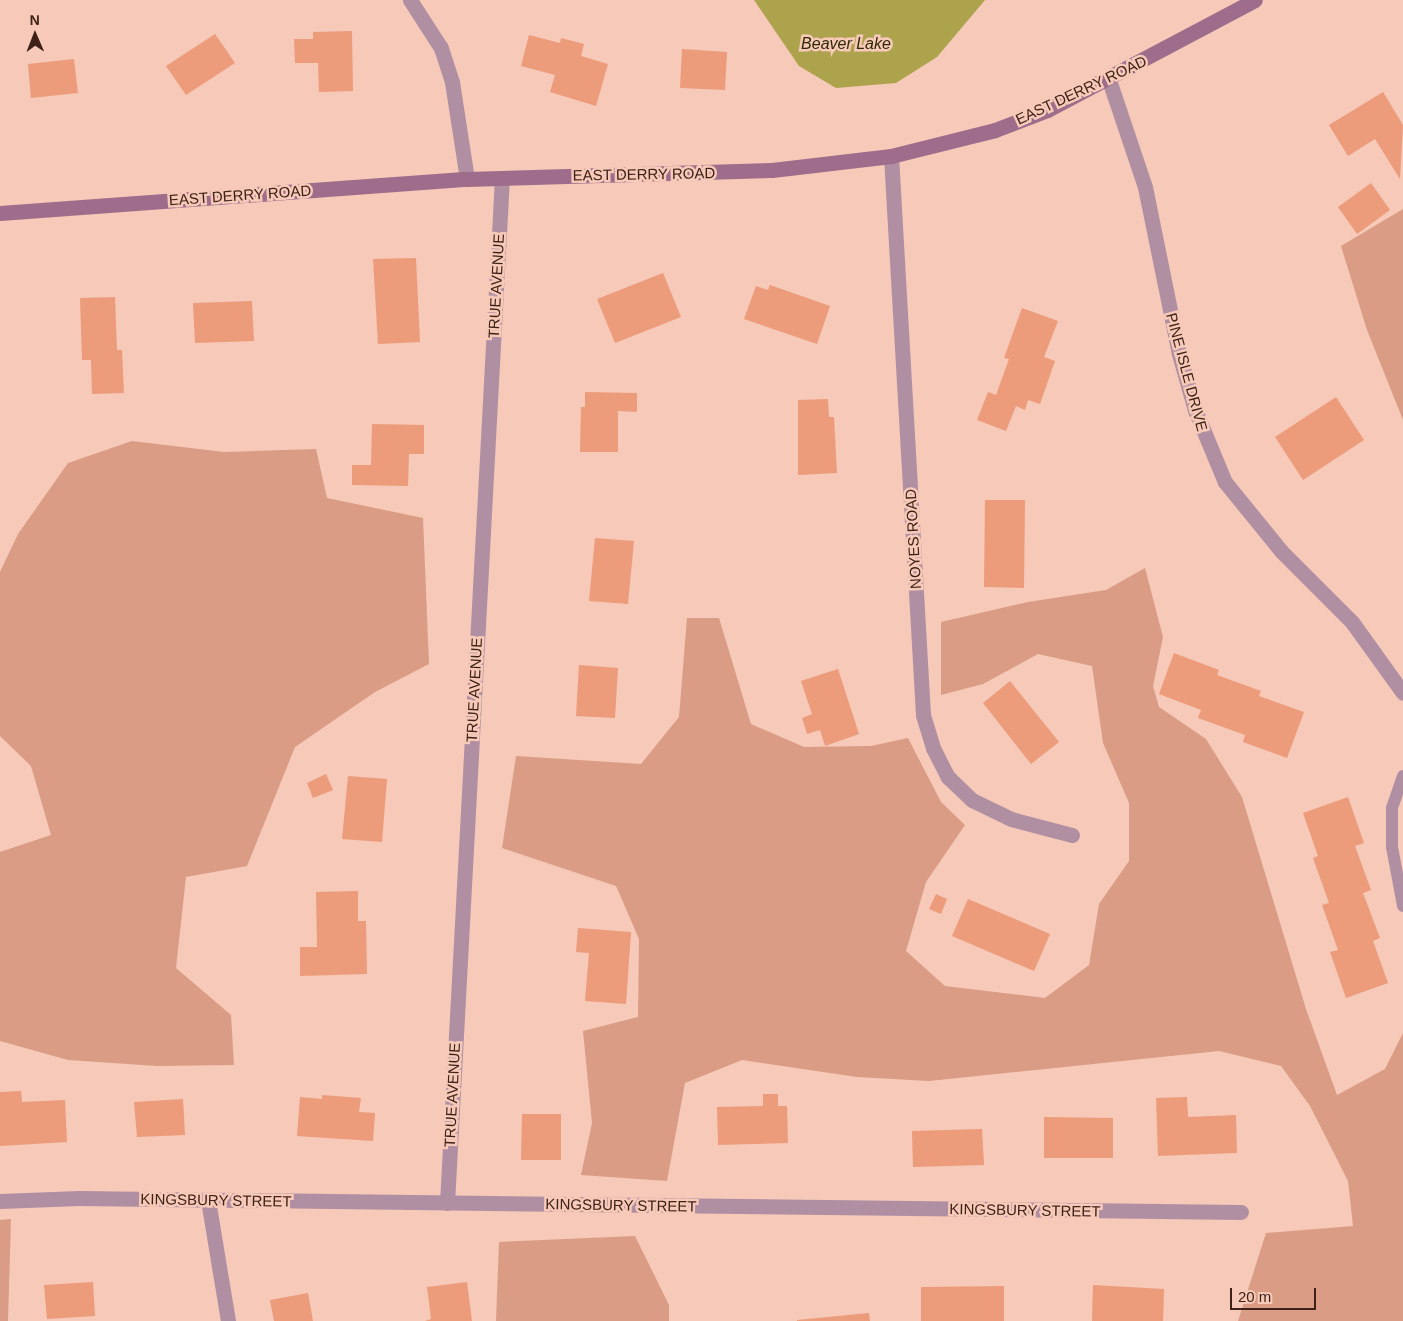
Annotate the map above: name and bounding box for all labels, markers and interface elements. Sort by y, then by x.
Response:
north arrow [10,10,60,60]
text: N [30,12,40,28]
water label: Beaver Lake [801,34,891,54]
street label: EAST DERRY ROAD [1012,52,1150,128]
street label: EAST DERRY ROAD [572,164,716,184]
street label: EAST DERRY ROAD [168,181,312,209]
street label: TRUE AVENUE [484,233,508,339]
street label: PINE ISLE DRIVE [1163,311,1211,433]
street label: NOYES ROAD [901,489,925,589]
street label: TRUE AVENUE [462,637,486,743]
street label: TRUE AVENUE [440,1042,464,1148]
street label: KINGSBURY STREET [140,1190,292,1210]
street label: KINGSBURY STREET [545,1195,697,1215]
street label: KINGSBURY STREET [949,1200,1101,1220]
scale bar [1233,1278,1319,1310]
text: 20 m [1238,1288,1271,1305]

